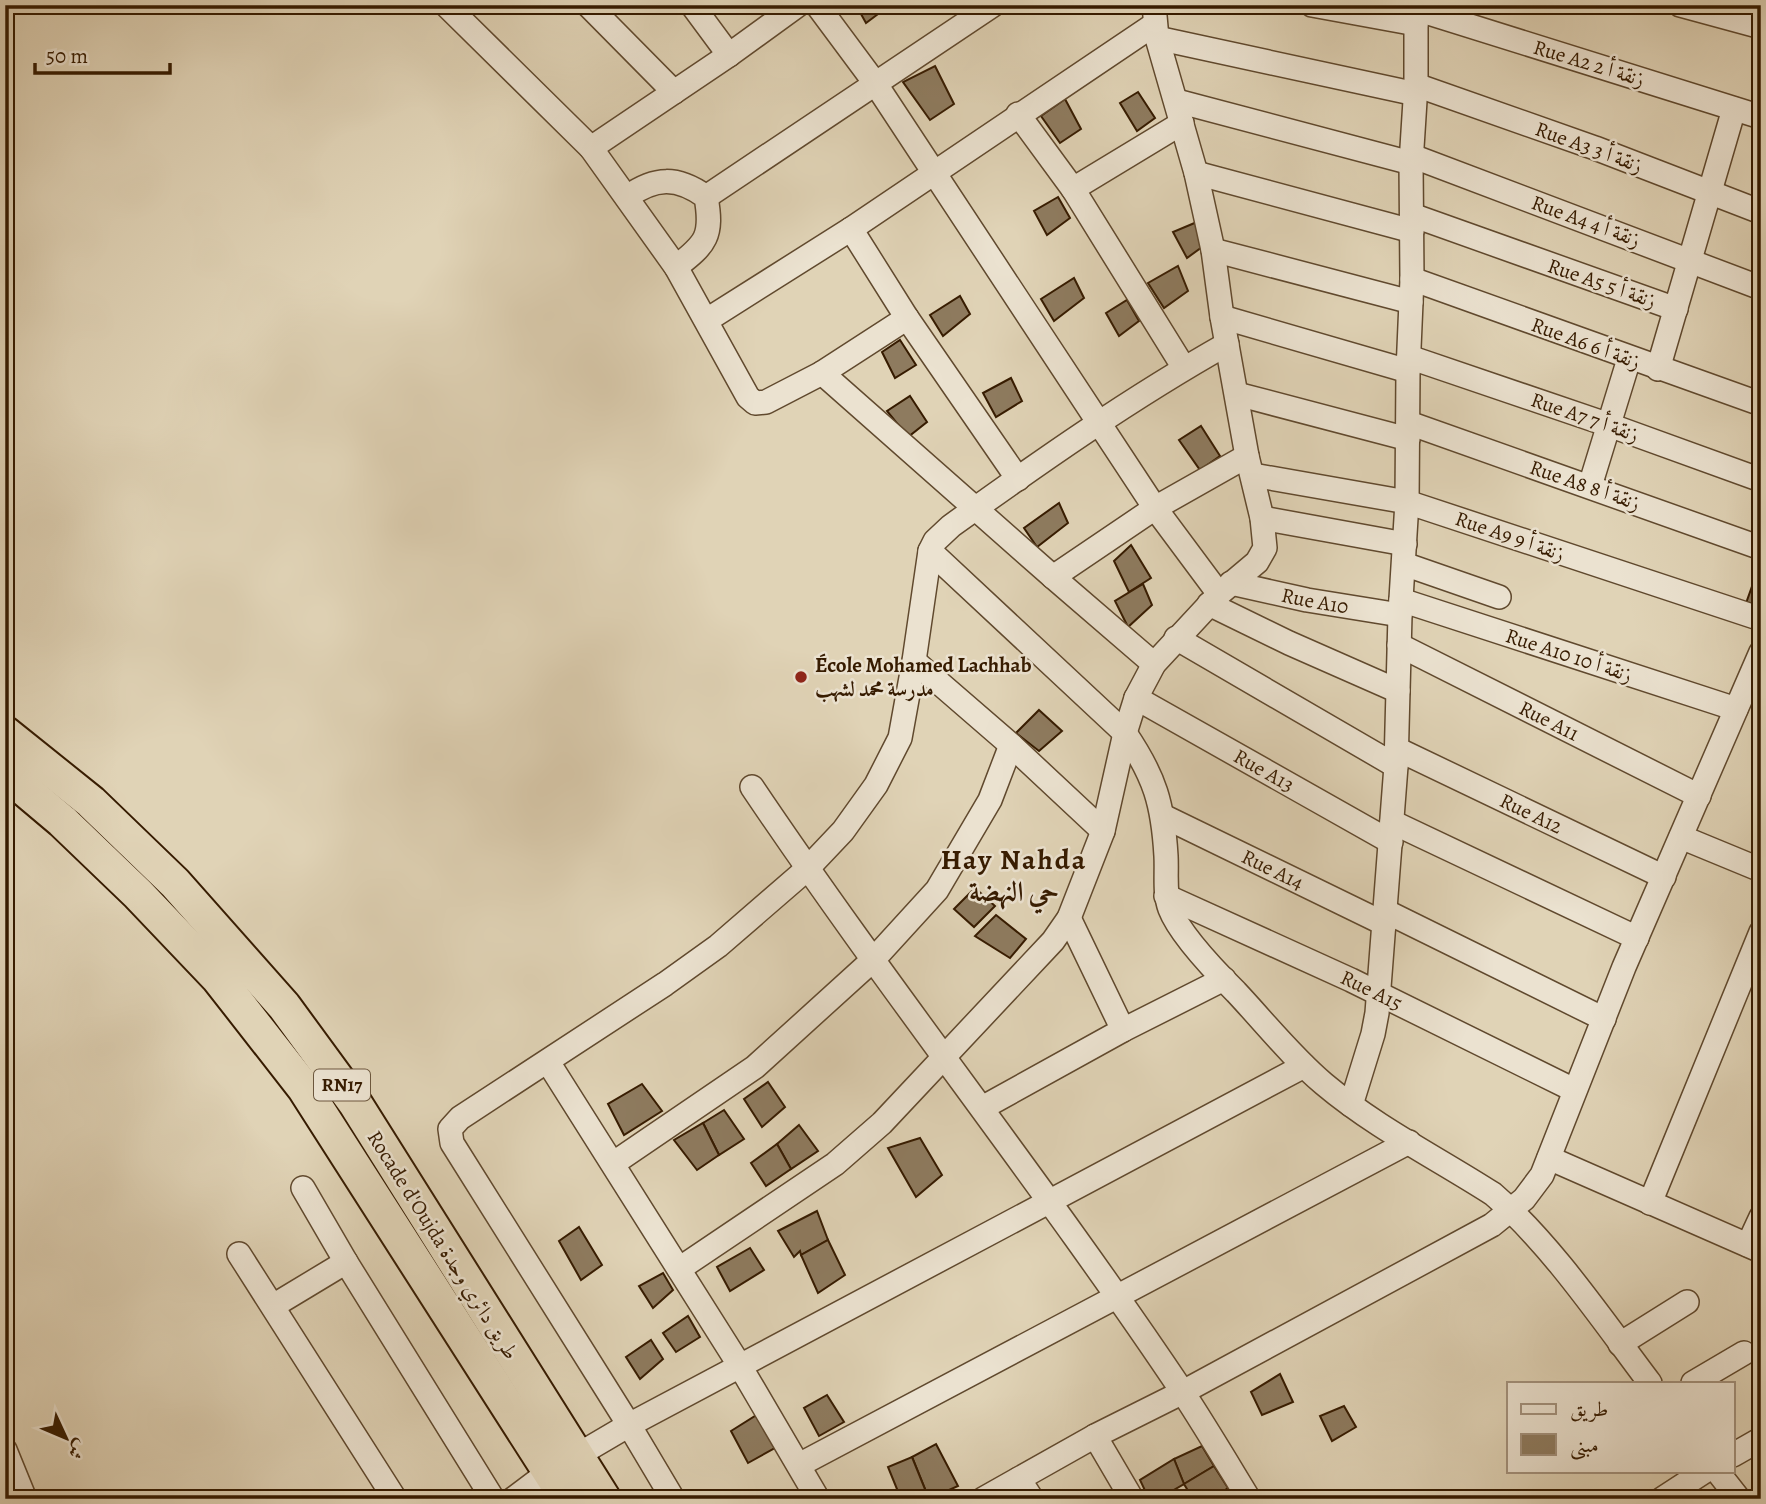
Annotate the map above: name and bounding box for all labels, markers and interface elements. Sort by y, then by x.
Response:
scale bar [35,32,170,76]
street label: Rue A2 زنقة أ 2 [1530,32,1648,93]
text: 50 m [46,42,88,70]
street label: Rue A3 زنقة أ 3 [1531,114,1647,179]
street label: Rue A4 زنقة أ 4 [1528,187,1645,254]
street label: Rue A5 زنقة أ 5 [1544,250,1660,315]
street label: Rue A6 زنقة أ 6 [1527,309,1645,376]
street label: Rue A7 زنقة أ 7 [1527,384,1643,449]
street label: Rue A8 زنقة أ 8 [1526,452,1644,517]
street label: Rue A9 زنقة أ 9 [1451,503,1569,568]
street label: Rue A10 [1279,581,1351,621]
street label: Rue A10 زنقة أ 10 [1502,620,1636,689]
place label: École Mohamed Lachhab مدرسة محمد لشهب [815,651,1032,703]
marker: École Mohamed Lachhab مدرسة محمد لشهب [793,669,809,685]
street label: Rue A11 [1514,694,1584,747]
street label: Rue A13 [1229,742,1299,799]
street label: Rue A12 [1495,786,1567,840]
district label: Hay Nahda حي النهضة [941,841,1087,914]
street label: Rue A14 [1237,842,1309,896]
street label: Rue A15 [1336,963,1407,1017]
road number: RN17 [314,1070,370,1100]
street label: Rocade d'Oujda طريق دائري وجدة [359,1125,525,1366]
legend [1507,1382,1734,1472]
text: طريق [1570,1395,1608,1423]
north arrow [32,1402,102,1472]
text: مبنى [1570,1431,1599,1460]
text: ش [62,1433,93,1465]

